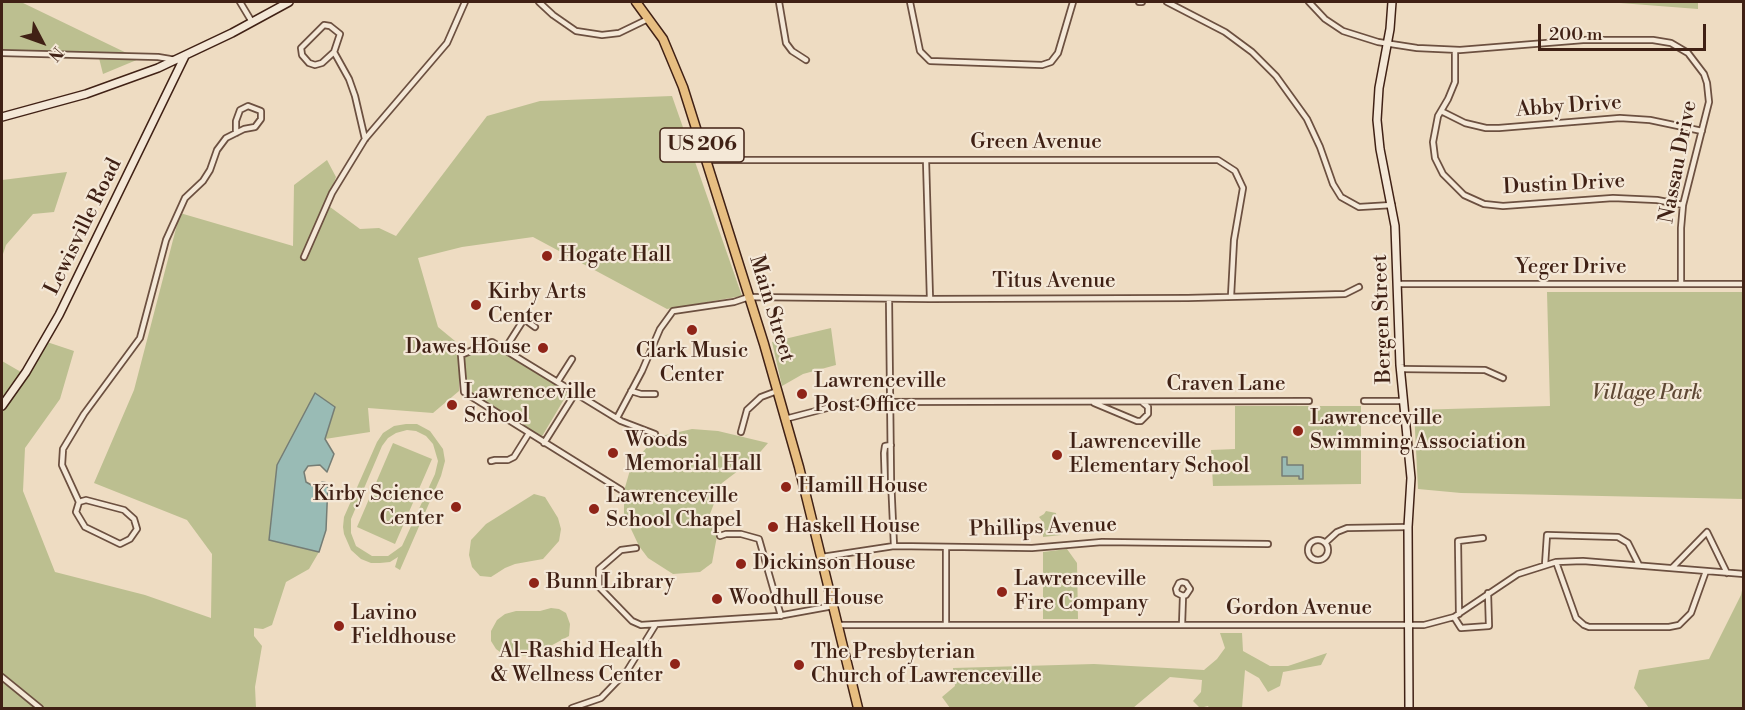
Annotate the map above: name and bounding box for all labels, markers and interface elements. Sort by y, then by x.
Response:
north arrow [12,12,72,72]
scale bar [1541,12,1709,50]
text: 200 m [1549,23,1603,46]
text: N [44,42,67,65]
street label: Abby Drive [1515,91,1623,123]
street label: Nassau Drive [1655,98,1703,226]
road number: US 206 [660,128,744,162]
street label: Green Avenue [970,130,1102,156]
street label: Lewisville Road [40,155,128,299]
street label: Dustin Drive [1502,169,1626,201]
place label: Hogate Hall [559,243,671,269]
marker: Hogate Hall [540,249,554,263]
street label: Main Street [743,253,799,365]
street label: Bergen Street [1368,254,1398,384]
street label: Yeger Drive [1516,255,1626,281]
street label: Titus Avenue [992,269,1116,295]
place label: Kirby Arts Center [488,280,586,330]
marker: Kirby Arts Center [469,298,483,312]
marker: Clark Music Center [685,323,699,337]
place label: Dawes House [405,335,531,361]
place label: Clark Music Center [636,339,748,389]
marker: Dawes House [536,341,550,355]
place label: Lawrenceville Post Office [814,369,946,419]
street label: Craven Lane [1166,372,1286,398]
place label: Lawrenceville School [464,380,596,430]
park label: Village Park [1592,381,1702,407]
marker: Lawrenceville Post Office [795,387,809,401]
marker: Lawrenceville School [445,398,459,412]
place label: Lawrenceville Swimming Association [1310,406,1526,456]
marker: Lawrenceville Swimming Association [1291,424,1305,438]
place label: Woods Memorial Hall [625,428,762,478]
place label: Lawrenceville Elementary School [1069,430,1249,480]
marker: Woods Memorial Hall [606,446,620,460]
marker: Lawrenceville Elementary School [1050,448,1064,462]
place label: Hamill House [798,474,928,500]
marker: Hamill House [779,480,793,494]
place label: Kirby Science Center [313,482,444,532]
place label: Lawrenceville School Chapel [606,484,742,534]
marker: Kirby Science Center [449,500,463,514]
marker: Lawrenceville School Chapel [587,502,601,516]
street label: Phillips Avenue [969,513,1117,543]
place label: Haskell House [785,514,920,540]
marker: Haskell House [766,520,780,534]
place label: Dickinson House [753,551,915,577]
marker: Dickinson House [734,557,748,571]
place label: Lawrenceville Fire Company [1014,567,1148,617]
place label: Bunn Library [546,570,675,596]
marker: Bunn Library [527,576,541,590]
marker: Lawrenceville Fire Company [995,585,1009,599]
place label: Woodhull House [729,586,884,612]
marker: Woodhull House [710,592,724,606]
street label: Gordon Avenue [1226,596,1372,622]
place label: Lavino Fieldhouse [351,601,456,651]
marker: Lavino Fieldhouse [332,619,346,633]
place label: Al-Rashid Health & Wellness Center [491,639,663,689]
place label: The Presbyterian Church of Lawrenceville [811,640,1042,690]
marker: Al-Rashid Health & Wellness Center [668,657,682,671]
marker: The Presbyterian Church of Lawrenceville [792,658,806,672]

